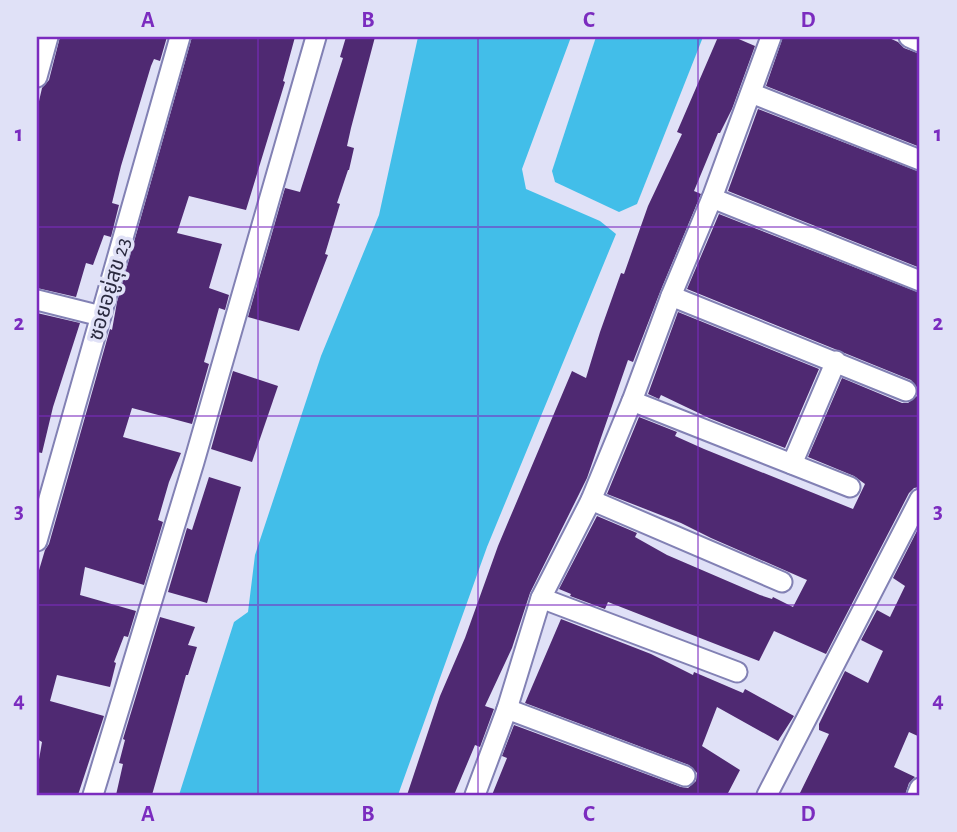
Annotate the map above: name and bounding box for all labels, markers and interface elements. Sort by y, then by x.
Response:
text: A [141,9,155,32]
text: B [361,9,375,32]
text: C [583,9,595,32]
text: D [800,9,816,32]
text: 1 [15,123,23,146]
text: 1 [934,123,942,146]
street label: ซอยอยู่สุข 23 [83,235,136,343]
text: 2 [14,312,25,335]
text: 2 [933,312,944,335]
text: 3 [14,500,24,523]
text: 3 [933,500,943,523]
text: 4 [13,689,25,712]
text: 4 [932,689,944,712]
text: A [141,803,155,826]
text: B [361,803,375,826]
text: C [583,803,595,826]
text: D [800,803,816,826]

